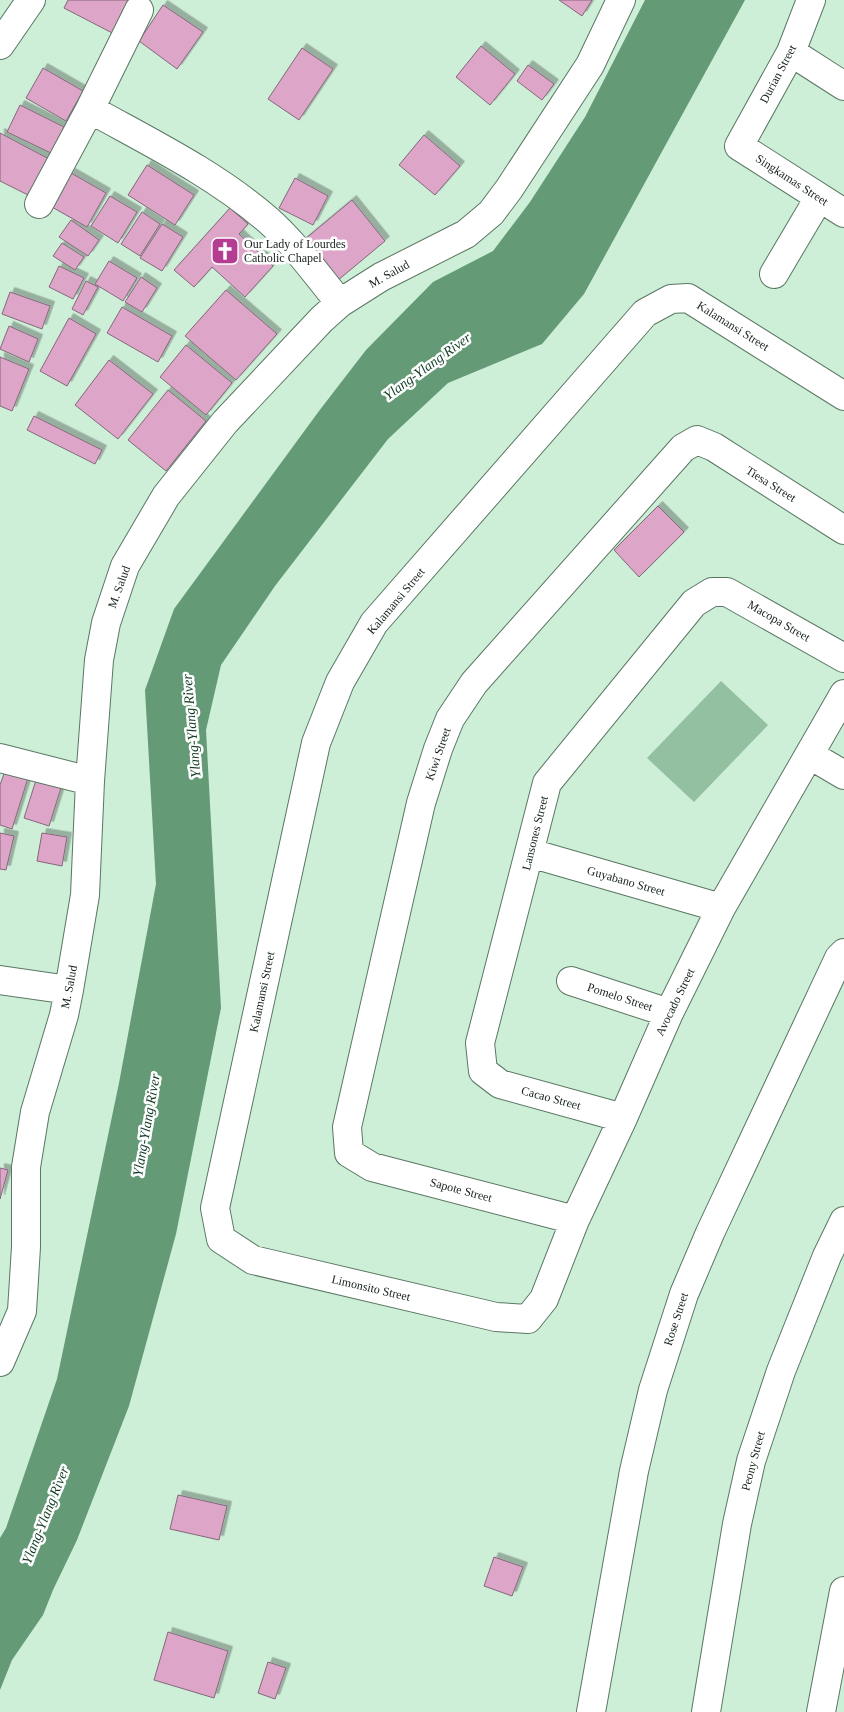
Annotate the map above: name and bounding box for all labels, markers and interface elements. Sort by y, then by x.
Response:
street label: Durian Street [757,42,800,106]
street label: Singkamas Street [753,151,831,209]
church icon: Our Lady of Lourdes Catholic Chapel [210,236,240,266]
place label: Our Lady of Lourdes Catholic Chapel [244,237,346,265]
street label: M. Salud [366,257,412,291]
street label: Kalamansi Street [694,298,772,354]
water label: Ylang-Ylang River [381,330,474,403]
street label: Tiesa Street [743,463,799,505]
street label: M. Salud [105,564,133,610]
street label: Kalamansi Street [364,564,428,637]
street label: Macopa Street [745,598,813,645]
water label: Ylang-Ylang River [179,673,203,778]
street label: Kiwi Street [422,725,454,782]
street label: Lansones Street [519,794,551,872]
street label: Guyabano Street [585,863,667,899]
street label: Kalamansi Street [247,950,278,1034]
street label: M. Salud [58,964,80,1010]
street label: Avocado Street [653,965,698,1038]
street label: Pomelo Street [586,980,655,1014]
water label: Ylang-Ylang River [130,1072,163,1178]
street label: Cacao Street [520,1083,583,1113]
street label: Sapote Street [428,1175,494,1205]
street label: Limonsito Street [330,1272,412,1304]
street label: Rose Street [661,1290,691,1347]
street label: Peony Street [738,1429,768,1492]
water label: Ylang-Ylang River [19,1464,72,1566]

